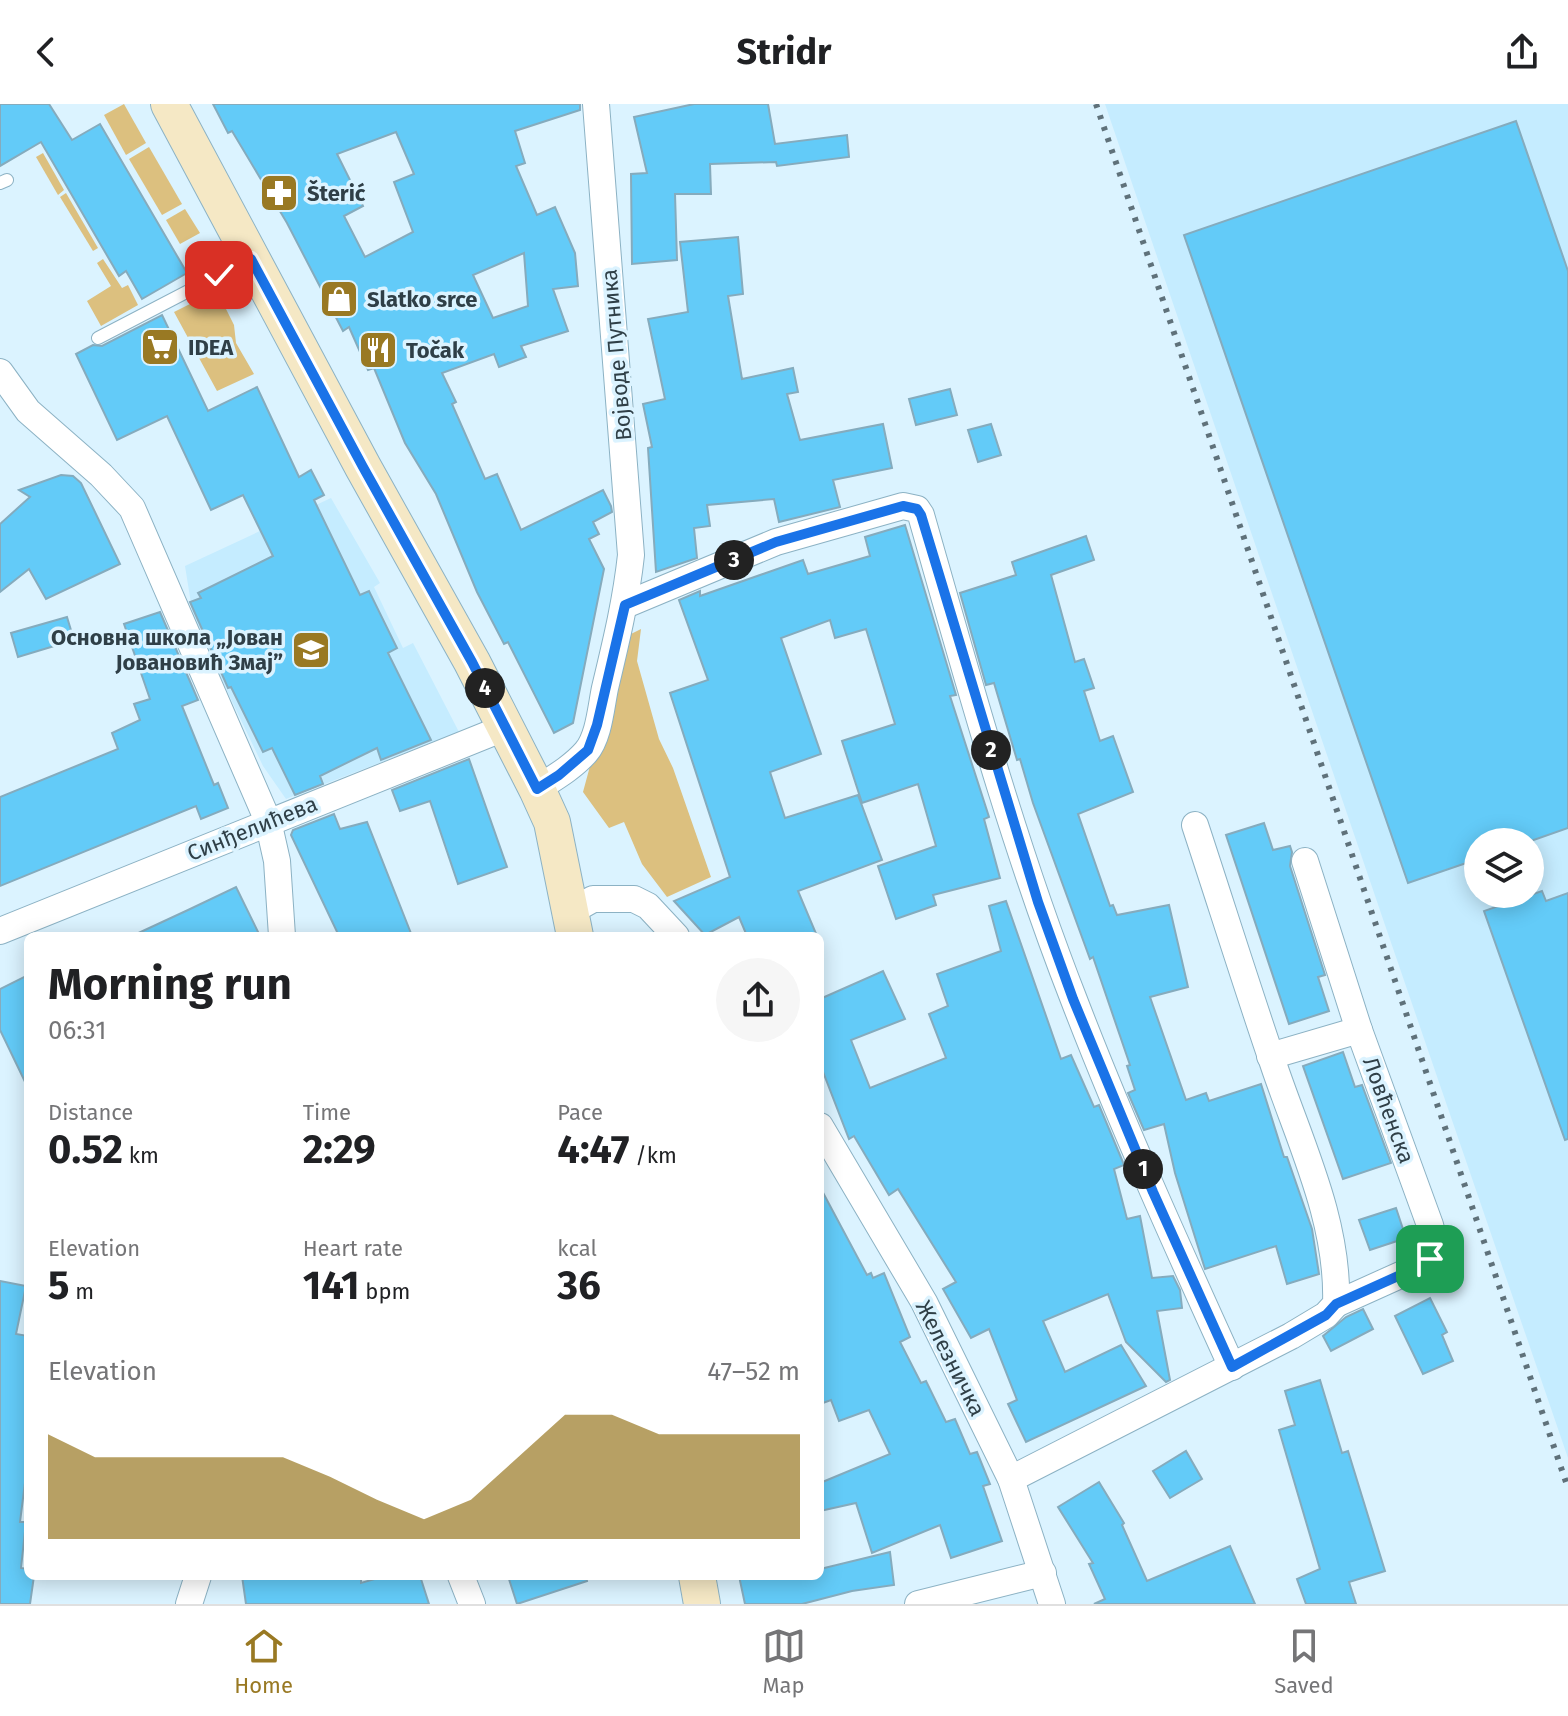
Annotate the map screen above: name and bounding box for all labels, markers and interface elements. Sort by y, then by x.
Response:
icon: back [24,30,68,74]
text: Stridr [736,30,832,74]
icon: share [1500,30,1544,74]
pharmacy icon: Šterić [258,172,300,214]
place label: Šterić [307,179,366,207]
pin [185,241,253,309]
icon: check [197,253,241,297]
street label: Војводе Путника [596,268,637,442]
shop icon: Slatko srce [318,278,360,320]
place label: Slatko srce [367,286,478,313]
supermarket icon: IDEA [139,326,181,368]
restaurant icon: Točak [357,329,399,371]
place label: IDEA [188,334,234,361]
place label: Točak [406,337,465,364]
pin: 3 [714,540,754,580]
text: 3 [728,546,740,573]
place label: Основна школа „Јован Јовановић Змај” [51,624,283,676]
school or university icon: Основна школа „Јован Јовановић Змај” [290,629,332,671]
pin: 4 [465,668,505,708]
text: 4 [479,674,491,701]
pin: 2 [971,730,1011,770]
text: 2 [985,736,997,763]
street label: Синђелићева [183,790,321,867]
map controls [1464,828,1544,908]
button: layers [1464,828,1544,908]
text: Morning run [48,958,292,1011]
button: share [716,958,800,1042]
text: 06:31 [48,1015,106,1046]
street label: Ловћенска [1357,1053,1420,1167]
text: Distance [48,1099,133,1126]
text: Time [303,1099,351,1126]
text: Pace [557,1099,603,1126]
text: 0.52 [48,1126,123,1174]
text: 2:29 [303,1126,376,1174]
text: 4:47 [557,1126,630,1174]
text: km [123,1142,159,1169]
text: /km [630,1142,677,1169]
pin: 1 [1123,1149,1163,1189]
text: 1 [1138,1155,1148,1182]
pin [1396,1225,1464,1293]
text: Elevation [48,1235,140,1262]
text: Heart rate [303,1235,403,1262]
text: kcal [557,1235,597,1262]
icon: arrive [1408,1237,1452,1281]
text: 5 [48,1262,69,1310]
text: 141 [303,1262,360,1310]
text: 36 [557,1262,601,1310]
text: m [69,1278,94,1305]
text: bpm [360,1278,410,1305]
street label: Железничка [910,1296,991,1421]
text: Elevation [48,1356,157,1387]
text: 47–52 m [707,1356,800,1387]
tab: Home [234,1624,293,1699]
tab: Map [762,1624,806,1699]
tab: Saved [1274,1624,1334,1699]

